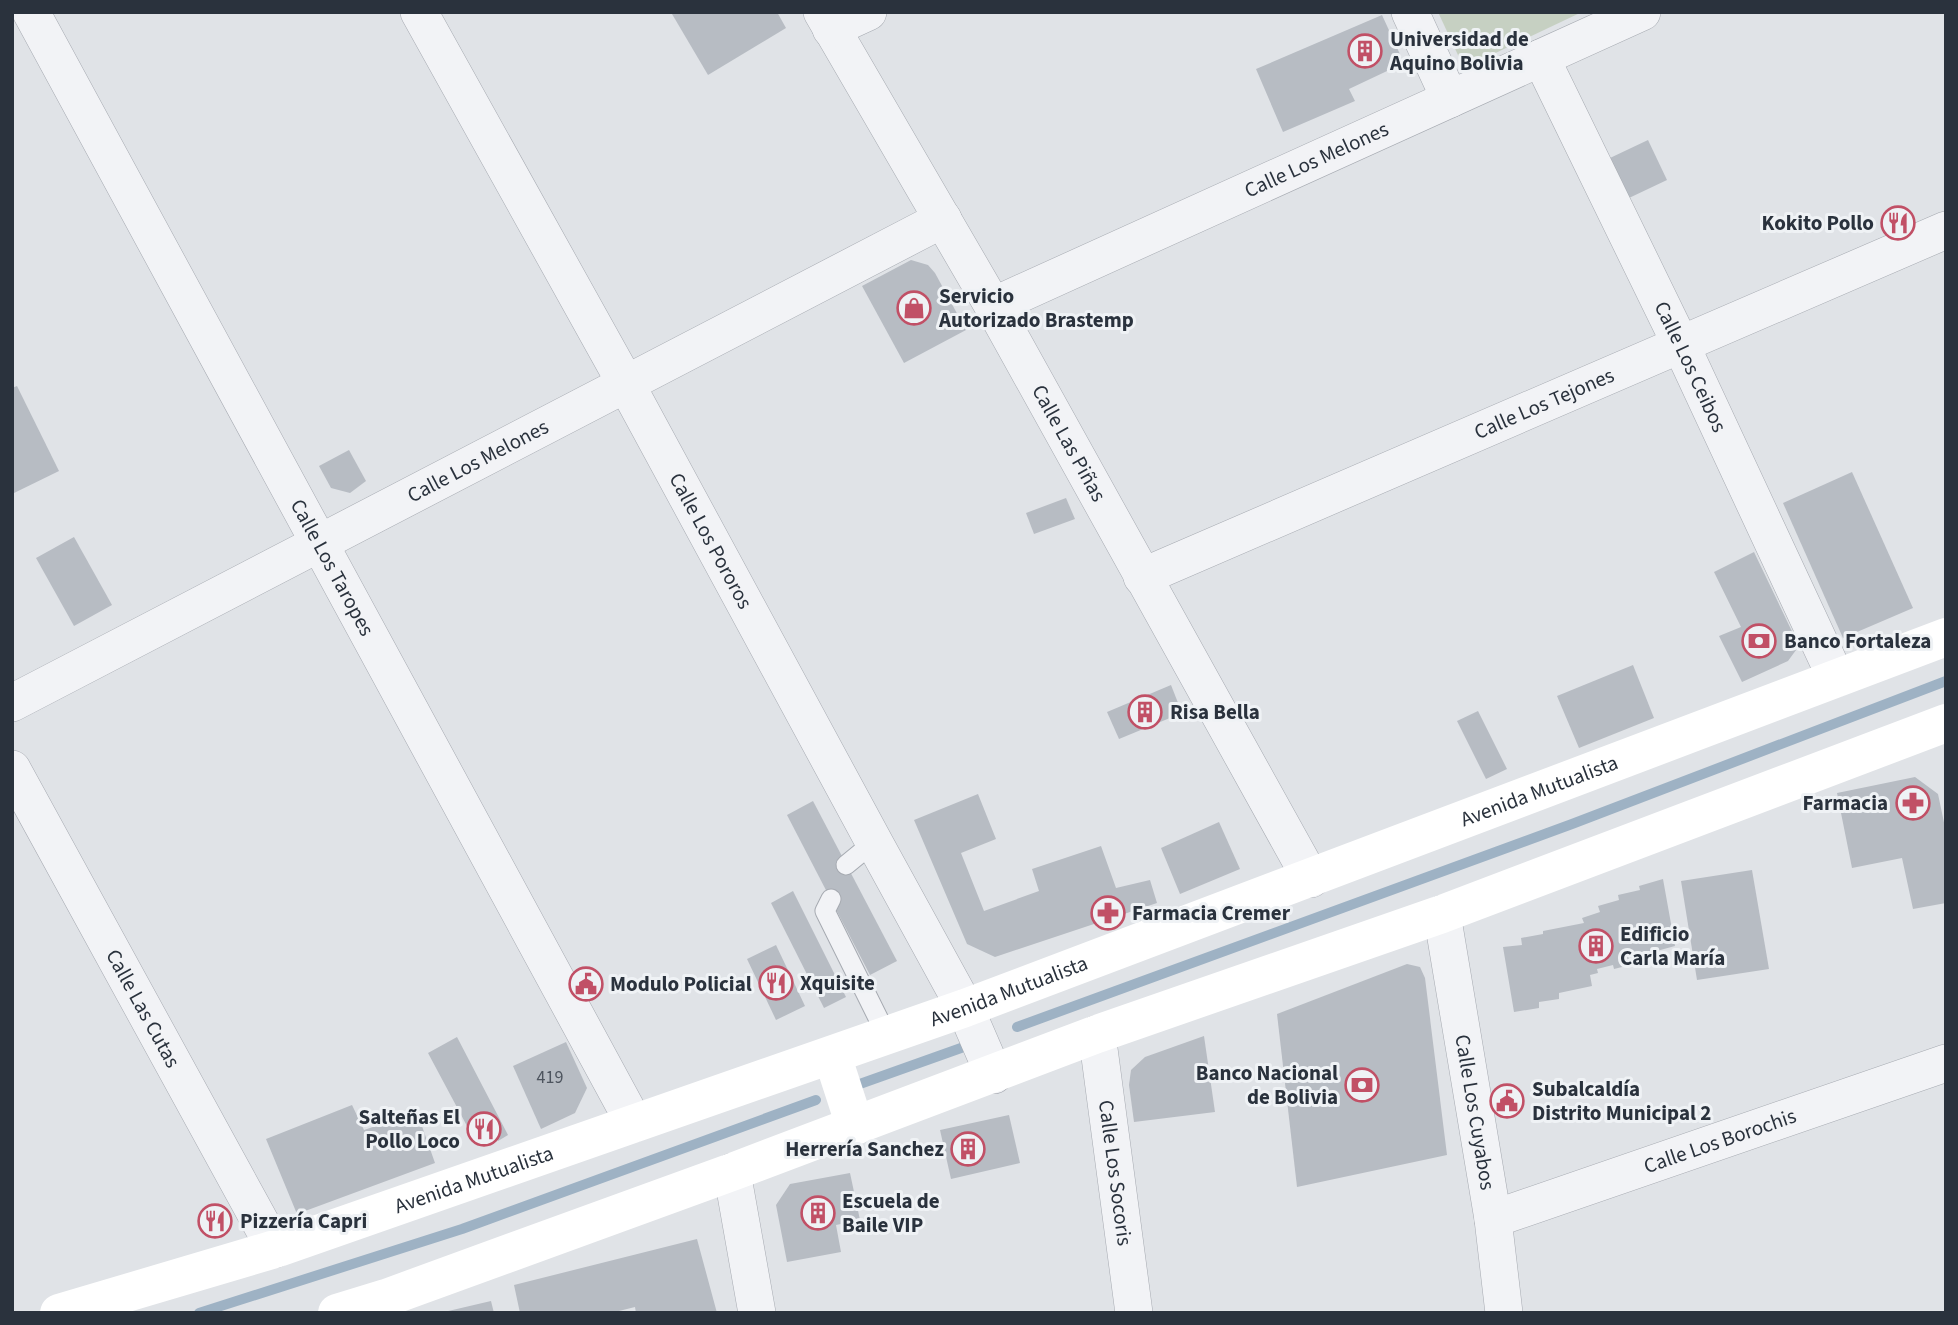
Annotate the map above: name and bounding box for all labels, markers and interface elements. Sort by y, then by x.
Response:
place label: Universidad de Aquino Bolivia [1389,24,1529,78]
building icon: Universidad de Aquino Bolivia [1346,32,1384,70]
street label: Calle Los Melones [1239,114,1394,205]
restaurant icon: Kokito Pollo [1879,204,1917,242]
place label: Kokito Pollo [1762,208,1874,238]
place label: Servicio Autorizado Brastemp [938,281,1134,335]
shop icon: Servicio Autorizado Brastemp [895,289,933,327]
street label: Calle Los Ceibos [1647,296,1735,437]
street label: Calle Los Tejones [1469,360,1619,447]
street label: Calle Las Piñas [1025,379,1114,507]
street label: Calle Los Melones [402,412,554,510]
street label: Calle Los Pororos [662,467,760,614]
street label: Calle Los Taropes [283,494,382,642]
bank icon: Banco Fortaleza [1740,622,1778,660]
place label: Banco Fortaleza [1784,626,1931,656]
building icon: Risa Bella [1126,693,1164,731]
place label: Risa Bella [1170,697,1260,727]
street label: Avenida Mutualista [1456,747,1622,834]
pharmacy icon: Farmacia [1894,784,1932,822]
place label: Farmacia [1803,788,1888,818]
pharmacy icon: Farmacia Cremer [1089,894,1127,932]
place label: Farmacia Cremer [1132,898,1291,928]
place label: Edificio Carla María [1620,919,1725,973]
building icon: Edificio Carla María [1577,927,1615,965]
street label: Calle Las Cutas [99,944,188,1073]
street label: Avenida Mutualista [926,948,1092,1034]
restaurant icon: Xquisite [757,964,795,1002]
public building icon: Modulo Policial [567,965,605,1003]
place label: Xquisite [800,968,875,998]
place label: Modulo Policial [610,969,752,999]
street label: Calle Los Cuyabos [1447,1032,1503,1192]
place label: Banco Nacional de Bolivia [1196,1058,1338,1112]
house number: 419 [537,1065,563,1090]
bank icon: Banco Nacional de Bolivia [1343,1066,1381,1104]
place label: Subalcaldía Distrito Municipal 2 [1532,1074,1711,1128]
public building icon: Subalcaldía Distrito Municipal 2 [1488,1082,1526,1120]
street label: Calle Los Socoris [1091,1098,1140,1248]
street label: Calle Los Borochis [1640,1101,1800,1181]
place label: Salteñas El Pollo Loco [359,1102,460,1156]
restaurant icon: Salteñas El Pollo Loco [465,1110,503,1148]
building icon: Herrería Sanchez [949,1130,987,1168]
place label: Herrería Sanchez [785,1134,944,1164]
street label: Avenida Mutualista [390,1138,558,1221]
place label: Escuela de Baile VIP [842,1186,940,1240]
building icon: Escuela de Baile VIP [799,1194,837,1232]
restaurant icon: Pizzería Capri [196,1202,234,1240]
place label: Pizzería Capri [240,1206,367,1236]

